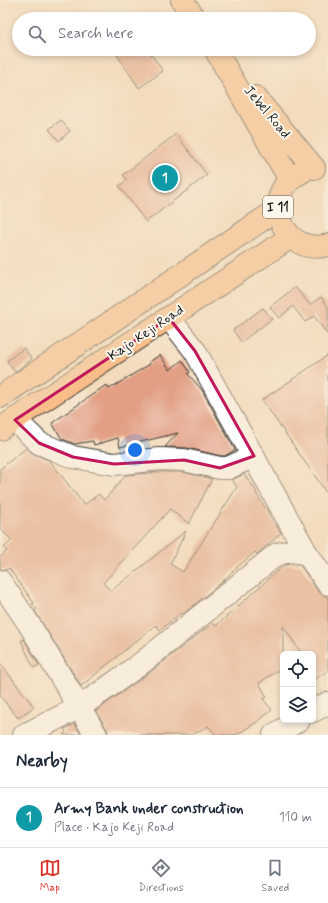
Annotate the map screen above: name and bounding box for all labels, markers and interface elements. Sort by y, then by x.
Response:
search box [12,12,316,56]
icon: search [26,23,48,45]
text: Search here [58,24,134,44]
street label: Jebel Road [240,82,294,142]
pin: 1 [152,163,178,193]
road number: I 11 [263,196,293,218]
street label: Kajo Keji Road [105,301,187,365]
your location [125,440,145,460]
map controls [280,651,316,723]
button: locate [280,651,316,687]
button: layers [280,687,316,723]
text: Nearby [16,750,68,772]
text: Army Bank under construction [54,799,244,819]
text: 1 [26,809,32,826]
text: 110 m [279,809,312,826]
text: Place · Kajo Keji Road [54,819,174,836]
tab: Map [39,857,61,895]
tab: Directions [138,857,184,895]
tab: Saved [261,857,289,895]

